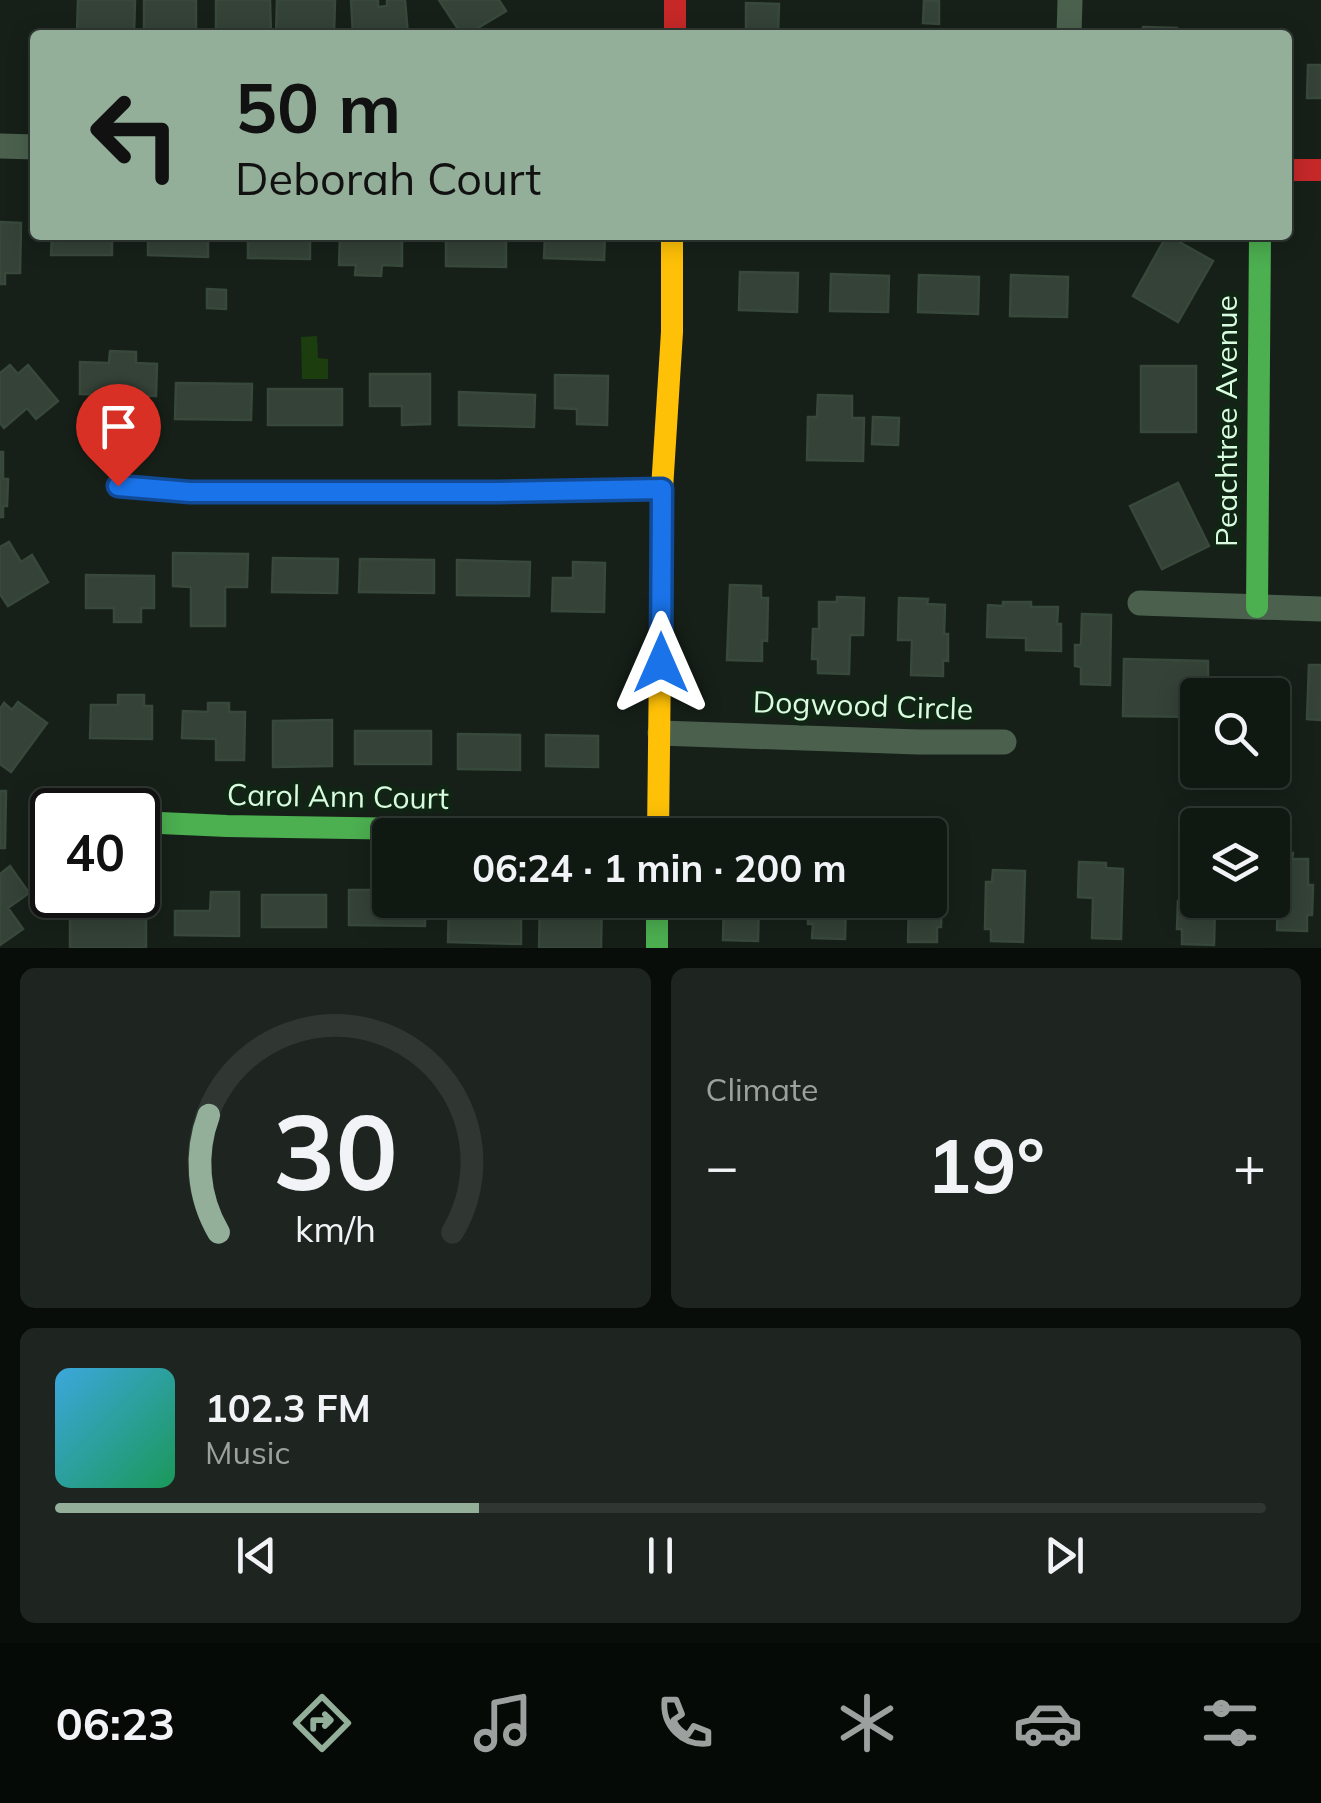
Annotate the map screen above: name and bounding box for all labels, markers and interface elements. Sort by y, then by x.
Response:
text: 50 m [235,63,401,151]
icon: left [70,70,200,200]
text: Deborah Court [235,150,541,206]
street label: Peachtree Avenue [1207,295,1245,547]
pin [76,384,161,487]
icon: arrive [91,399,146,454]
position arrow [609,611,713,715]
map controls [1180,678,1290,918]
button: search [1180,678,1290,788]
street label: Dogwood Circle [752,682,974,728]
street label: Carol Ann Court [227,775,449,817]
speed limit sign: 40 [30,788,160,918]
button: layers [1180,808,1290,918]
text: 06:24 · 1 min · 200 m [472,844,847,892]
text: Climate [706,1069,818,1109]
text: 30 [273,1085,398,1216]
text: 19° [927,1118,1045,1212]
text: − [706,1131,739,1200]
text: + [1233,1131,1266,1200]
text: km/h [295,1206,376,1251]
text: 102.3 FM [205,1384,371,1432]
text: Music [205,1432,290,1472]
icon: previous [229,1528,284,1583]
icon: pause [633,1528,688,1583]
icon: next [1037,1528,1092,1583]
icon: directions [287,1688,357,1758]
icon: music [468,1688,538,1758]
icon: phone [650,1688,720,1758]
icon: climate [832,1688,902,1758]
icon: car [1013,1688,1083,1758]
icon: filters [1195,1688,1265,1758]
text: 06:23 [56,1695,175,1751]

